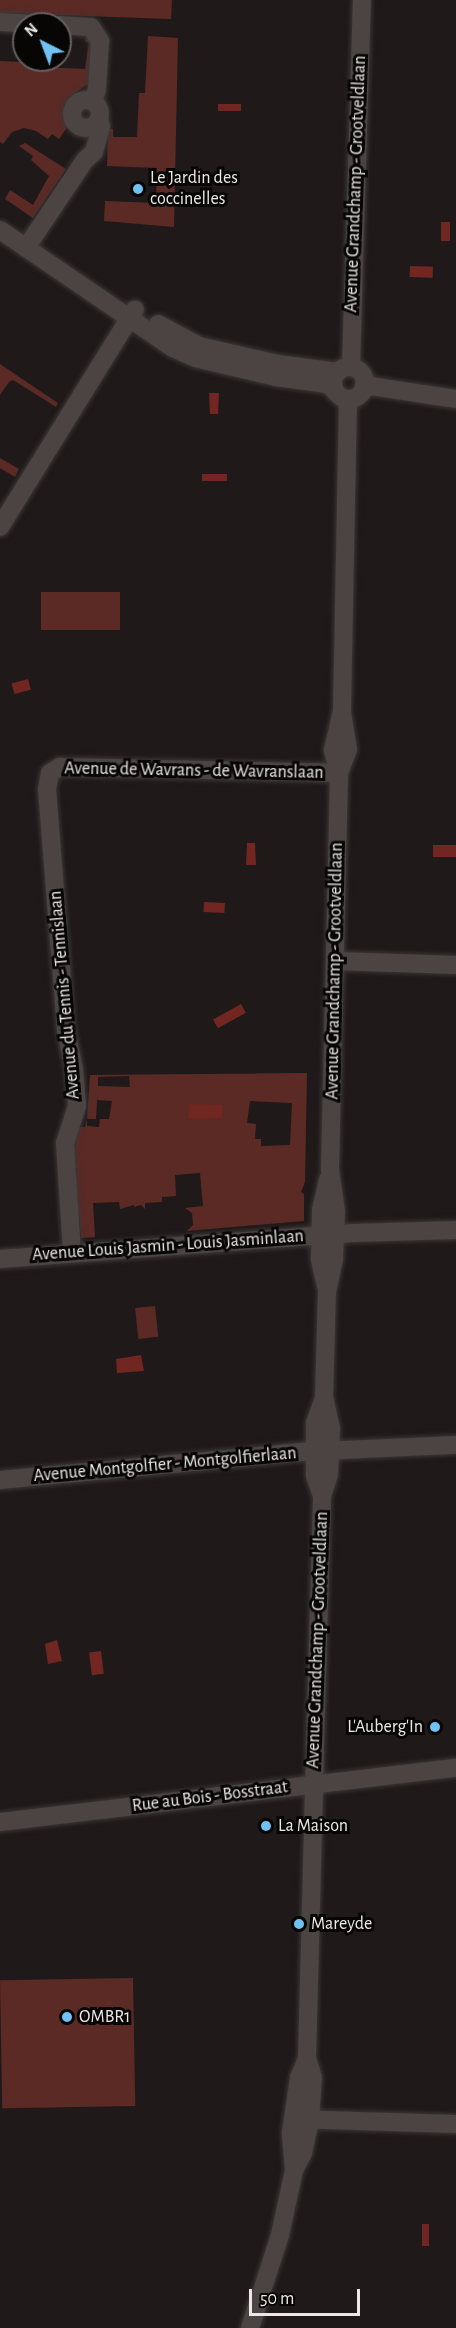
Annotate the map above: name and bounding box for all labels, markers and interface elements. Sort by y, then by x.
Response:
north arrow [12,12,72,72]
text: N [22,20,41,40]
street label: Avenue Grandchamp - Grootveldlaan [341,55,371,313]
place label: Le Jardin des coccinelles [150,168,238,210]
marker: Le Jardin des coccinelles [131,182,145,196]
street label: Avenue de Wavrans - de Wavranslaan [64,758,324,784]
street label: Avenue Grandchamp - Grootveldlaan [322,842,348,1100]
street label: Avenue du Tennis - Tennislaan [45,890,85,1100]
street label: Avenue Louis Jasmin - Louis Jasminlaan [32,1226,304,1266]
street label: Avenue Montgolfier - Montgolfierlaan [33,1443,297,1487]
street label: Avenue Grandchamp - Grootveldlaan [303,1511,333,1769]
place label: L'Auberg'In [347,1716,423,1738]
marker: L'Auberg'In [428,1720,442,1734]
street label: Rue au Bois - Bosstraat [131,1777,289,1817]
place label: La Maison [278,1815,348,1837]
marker: La Maison [259,1819,273,1833]
place label: Mareyde [311,1913,372,1935]
marker: Mareyde [292,1917,306,1931]
place label: OMBR1 [79,2006,130,2028]
marker: OMBR1 [60,2010,74,2024]
scale bar [252,2277,363,2315]
text: 50 m [260,2290,294,2308]

